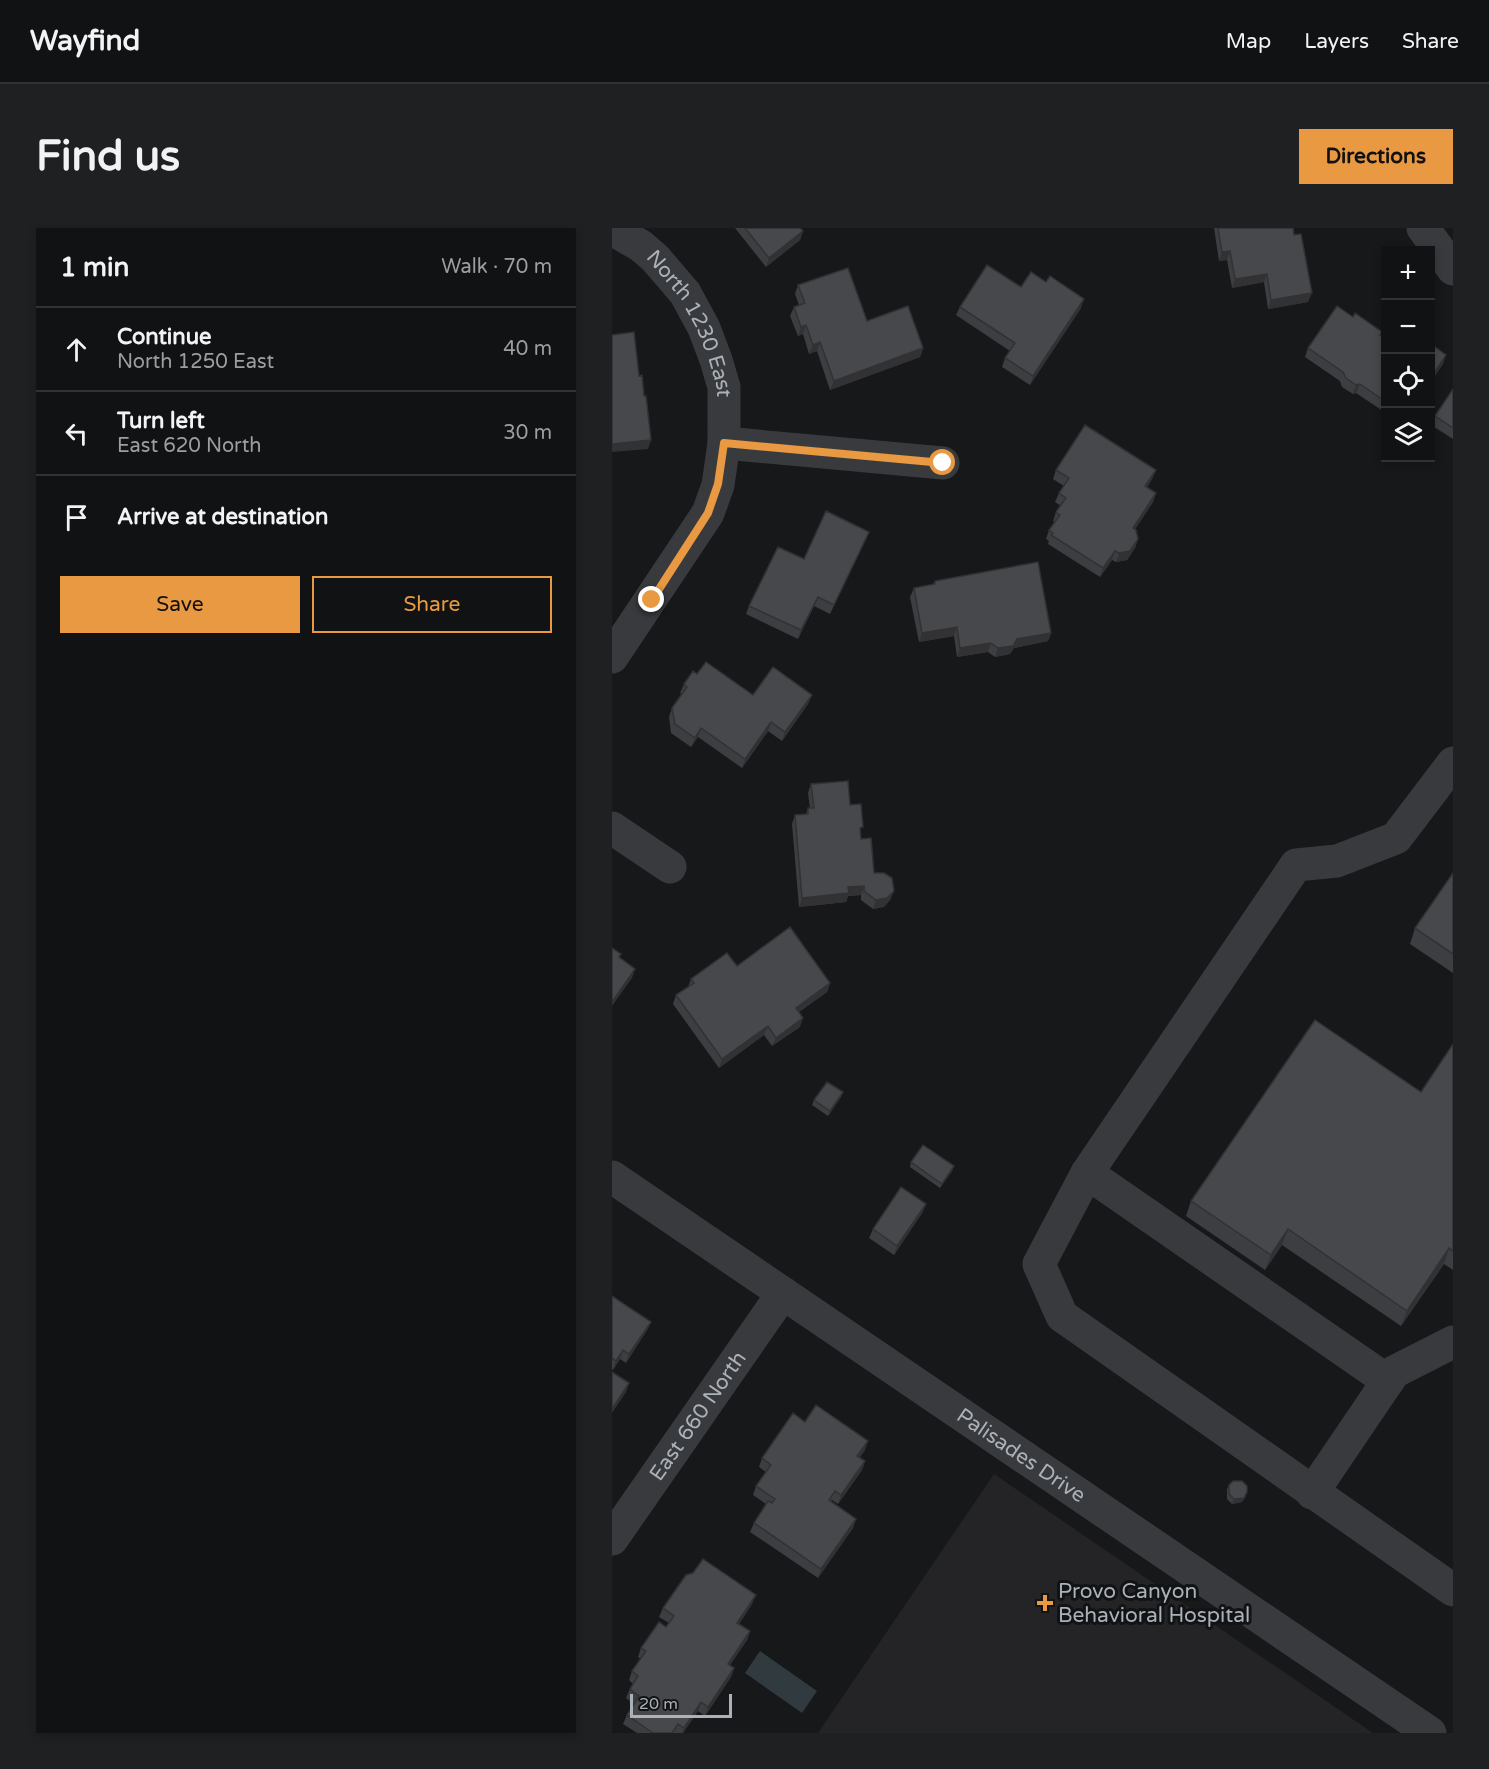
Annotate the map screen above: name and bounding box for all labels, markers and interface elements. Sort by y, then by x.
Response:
text: Wayfind [30,24,140,58]
text: Map [1226,29,1271,54]
text: Layers [1304,29,1369,54]
text: Share [1402,29,1459,54]
button: Directions [1299,129,1453,184]
text: Find us [36,131,180,182]
street label: North 1230 East [641,245,736,397]
map controls [1381,246,1435,462]
button: + [1381,246,1435,300]
text: 1 min [60,252,129,283]
text: Walk · 70 m [441,255,552,279]
button: − [1381,300,1435,354]
text: Continue [117,324,212,350]
icon: ahead [60,333,93,366]
text: 40 m [503,337,552,361]
text: North 1250 East [117,350,274,374]
button: locate [1381,354,1435,408]
text: Turn left [117,408,205,434]
button: layers [1381,408,1435,462]
icon: left [60,417,93,450]
text: 30 m [503,421,552,445]
text: East 620 North [117,434,262,458]
route start [929,449,955,475]
icon: arrive [60,501,93,534]
text: Arrive at destination [117,504,328,530]
button: Save [60,576,300,633]
button: Share [312,576,552,633]
route end [638,586,664,612]
street label: East 660 North [644,1347,752,1486]
street label: Palisades Drive [952,1403,1090,1508]
place label: Provo Canyon Behavioral Hospital [1058,1579,1250,1628]
marker: Provo Canyon Behavioral Hospital [1036,1594,1054,1612]
scale bar [630,1691,732,1718]
text: 20 m [639,1694,678,1714]

